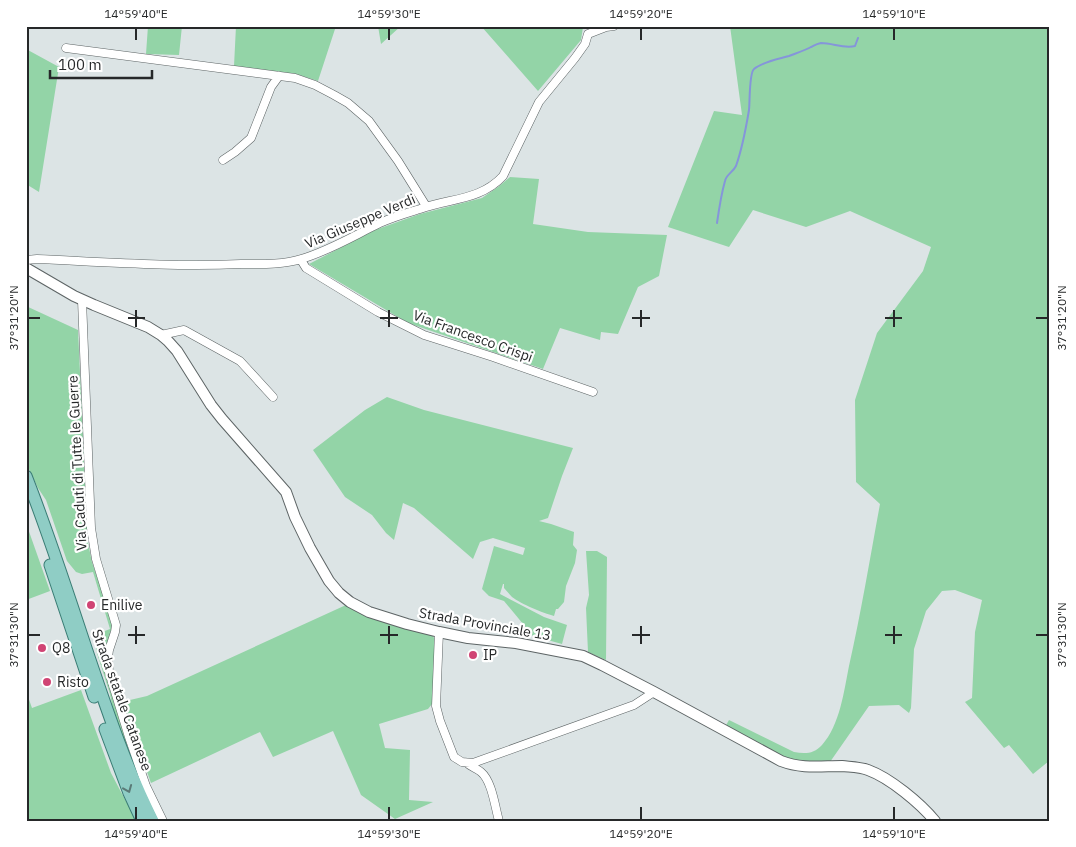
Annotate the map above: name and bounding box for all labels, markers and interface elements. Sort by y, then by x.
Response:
text: 14°59'40"E [104,6,168,21]
text: 14°59'30"E [357,6,421,21]
text: 14°59'20"E [609,6,673,21]
text: 14°59'10"E [862,6,926,21]
scale bar [50,48,152,80]
text: 100 m [58,55,102,74]
street label: Via Giuseppe Verdi [302,190,418,252]
text: 37°31'20"N [6,285,21,351]
text: 37°31'20"N [1054,285,1069,351]
street label: Via Francesco Crispi [411,306,535,366]
street label: Via Caduti di Tutte le Guerre [63,375,91,551]
place label: Enilive [101,596,143,614]
marker: Enilive [85,599,97,611]
text: 37°31'30"N [6,602,21,668]
text: 37°31'30"N [1054,602,1069,668]
street label: Strada Provinciale 13 [418,604,552,644]
street label: Strada statale Catanese [88,627,156,774]
place label: Q8 [52,639,70,657]
marker: Q8 [36,642,48,654]
place label: IP [483,646,497,664]
marker: IP [467,649,479,661]
place label: Risto [57,673,89,691]
marker: Risto [41,676,53,688]
one-way arrow [121,784,132,793]
text: 14°59'40"E [104,826,168,841]
text: 14°59'30"E [357,826,421,841]
text: 14°59'20"E [609,826,673,841]
text: 14°59'10"E [862,826,926,841]

